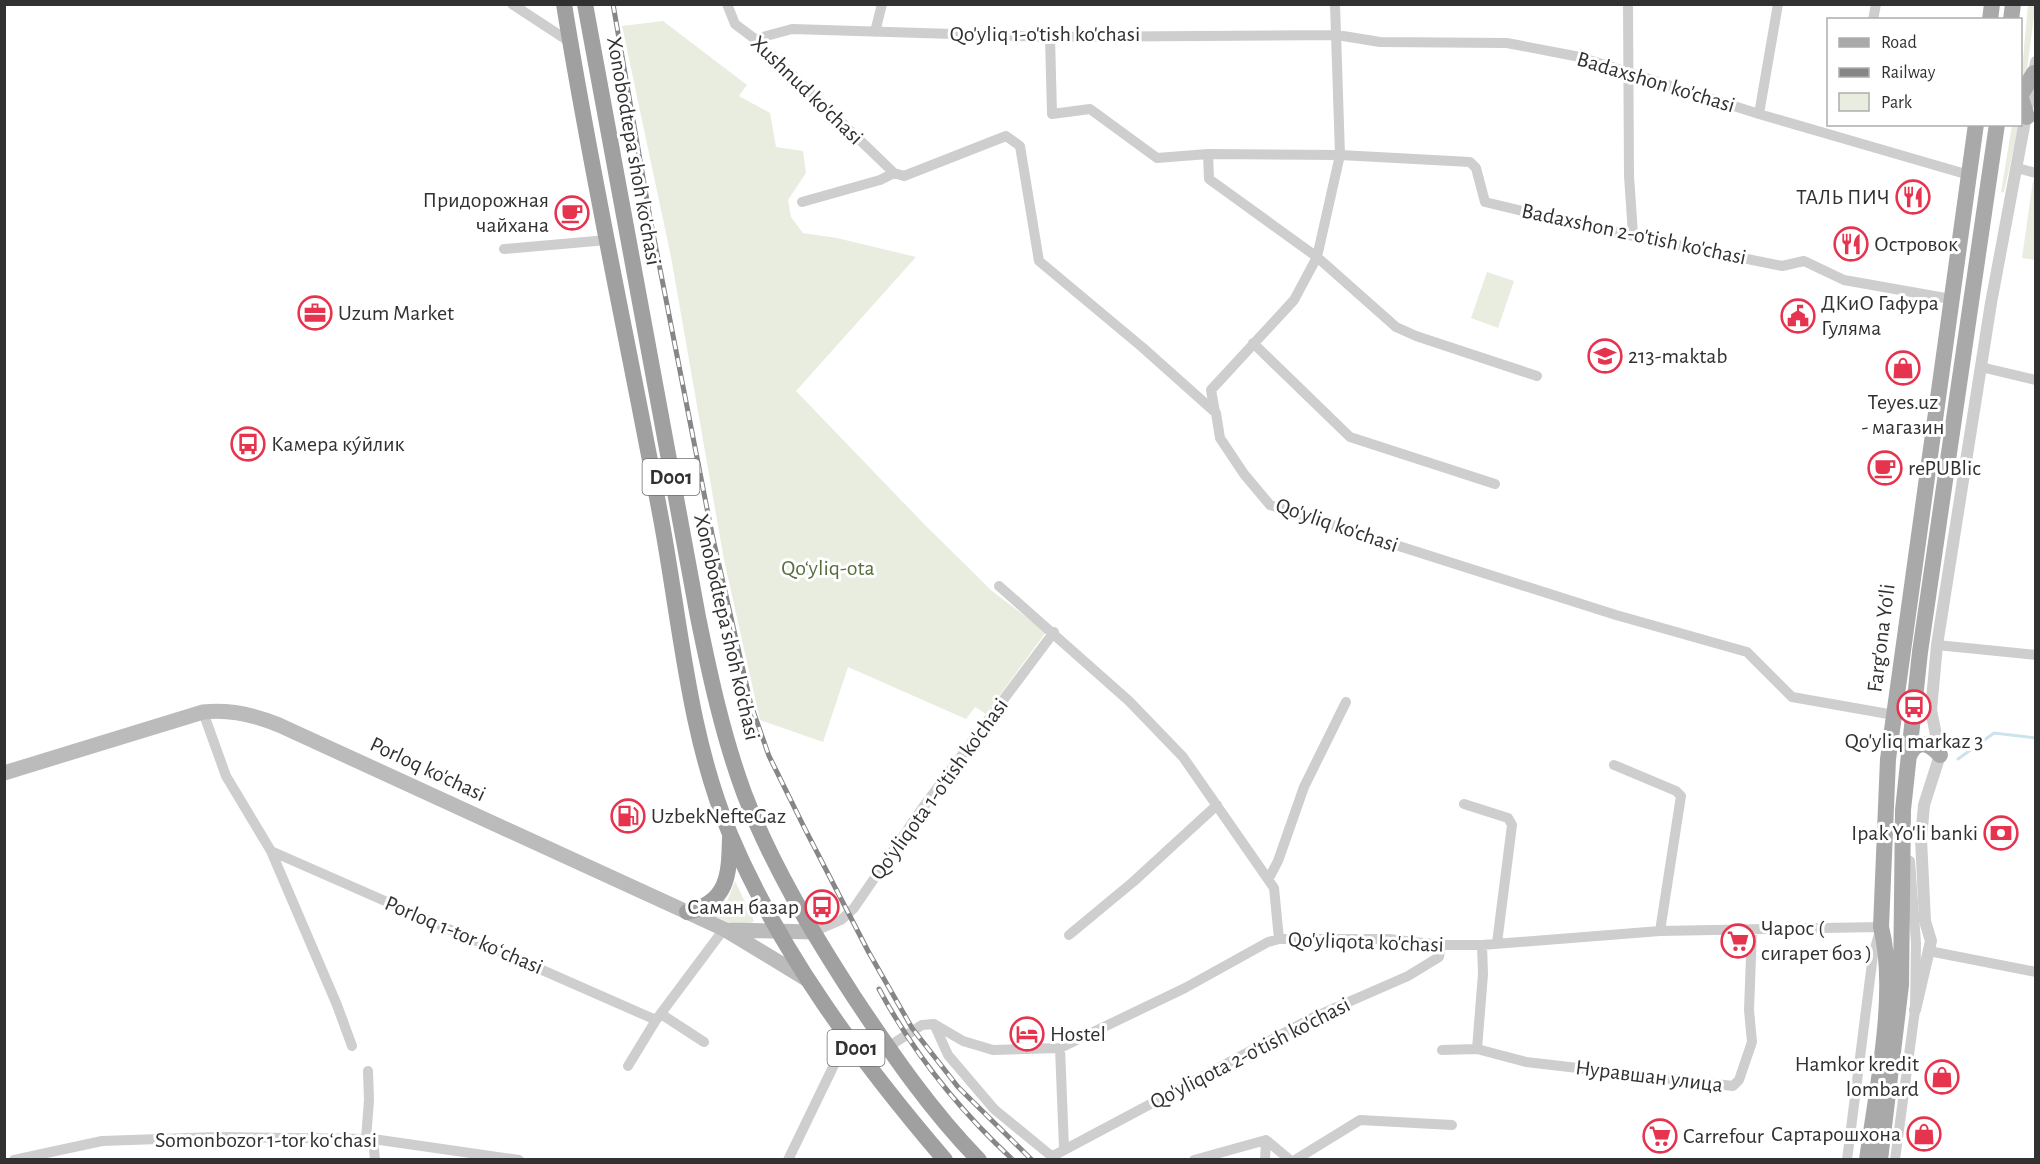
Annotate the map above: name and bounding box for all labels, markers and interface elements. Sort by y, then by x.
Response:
legend [1827,18,2022,126]
street label: Qo'yliq 1-o'tish ko'chasi [950,23,1140,45]
street label: Xushnud ko'chasi [747,31,867,149]
text: Road [1881,34,1917,52]
street label: Xonobodtepa shoh ko'chasi [603,35,665,267]
street label: Badaxshon ko'chasi [1574,48,1738,116]
text: Railway [1881,64,1936,82]
text: Park [1881,94,1913,112]
restaurant icon: ТАЛЬ ПИЧ [1895,179,1931,215]
place label: ТАЛЬ ПИЧ [1796,186,1890,208]
place label: Придорожная чайхана [423,189,549,236]
cafe icon: Придорожная чайхана [554,195,590,231]
street label: Badaxshon 2-o'tish ko'chasi [1520,199,1748,269]
restaurant icon: Островок [1833,226,1869,262]
place label: Островок [1874,233,1958,255]
place label: ДКиО Гафура Гуляма [1821,292,1939,339]
office icon: Uzum Market [297,295,333,331]
public building icon: ДКиО Гафура Гуляма [1780,298,1816,334]
place label: Uzum Market [338,302,454,324]
school or university icon: 213-maktab [1587,338,1623,374]
place label: 213-maktab [1628,345,1728,367]
shop icon: Teyes.uz - магазин [1885,350,1921,386]
place label: Teyes.uz - магазин [1861,391,1945,438]
bus stop icon: Камера ку́йлик [230,426,266,462]
place label: Камера ку́йлик [271,433,405,455]
cafe icon: rePUBlic [1867,450,1903,486]
place label: rePUBlic [1908,457,1981,479]
road number: D001 [642,459,700,495]
street label: Qo'yliq ko'chasi [1273,494,1401,556]
street label: Xonobodtepa shoh ko'chasi [690,512,764,742]
park label: Qo‘yliq-ota [781,557,875,579]
street label: Farg'ona Yo'li [1863,583,1899,693]
bus stop icon: Qo'yliq markaz 3 [1896,689,1932,725]
street label: Qo'yliqota 1-o'tish ko'chasi [866,694,1012,884]
place label: Qo'yliq markaz 3 [1845,730,1983,752]
street label: Porloq ko'chasi [367,733,489,805]
fuel station icon: UzbekNefteGaz [610,798,646,834]
place label: UzbekNefteGaz [651,805,786,827]
bank icon: Ipak Yo'li banki [1983,815,2019,851]
place label: Ipak Yo'li banki [1851,822,1978,844]
bus stop icon: Саман базар [804,889,840,925]
street label: Porloq 1-tor koʻchasi [382,892,546,978]
place label: Саман базар [687,896,799,918]
place label: Чарос ( сигарет боз ) [1761,917,1872,964]
supermarket icon: Чарос ( сигарет боз ) [1720,923,1756,959]
street label: Qo'yliqota ko'chasi [1288,928,1444,956]
street label: Qo'yliqota 2-o'tish ko'chasi [1147,993,1353,1113]
hotel icon: Hostel [1009,1016,1045,1052]
place label: Hostel [1050,1023,1106,1045]
road number: D001 [828,1030,884,1066]
place label: Hamkor kredit lombard [1795,1053,1919,1100]
street label: Нуравшан улица [1574,1056,1724,1096]
shop icon: Hamkor kredit lombard [1924,1059,1960,1095]
shop icon: Сартарошхона [1906,1116,1942,1152]
supermarket icon: Carrefour [1642,1118,1678,1154]
place label: Сартарошхона [1771,1123,1901,1145]
place label: Carrefour [1683,1125,1764,1147]
street label: Somonbozor 1-tor koʻchasi [155,1129,377,1151]

